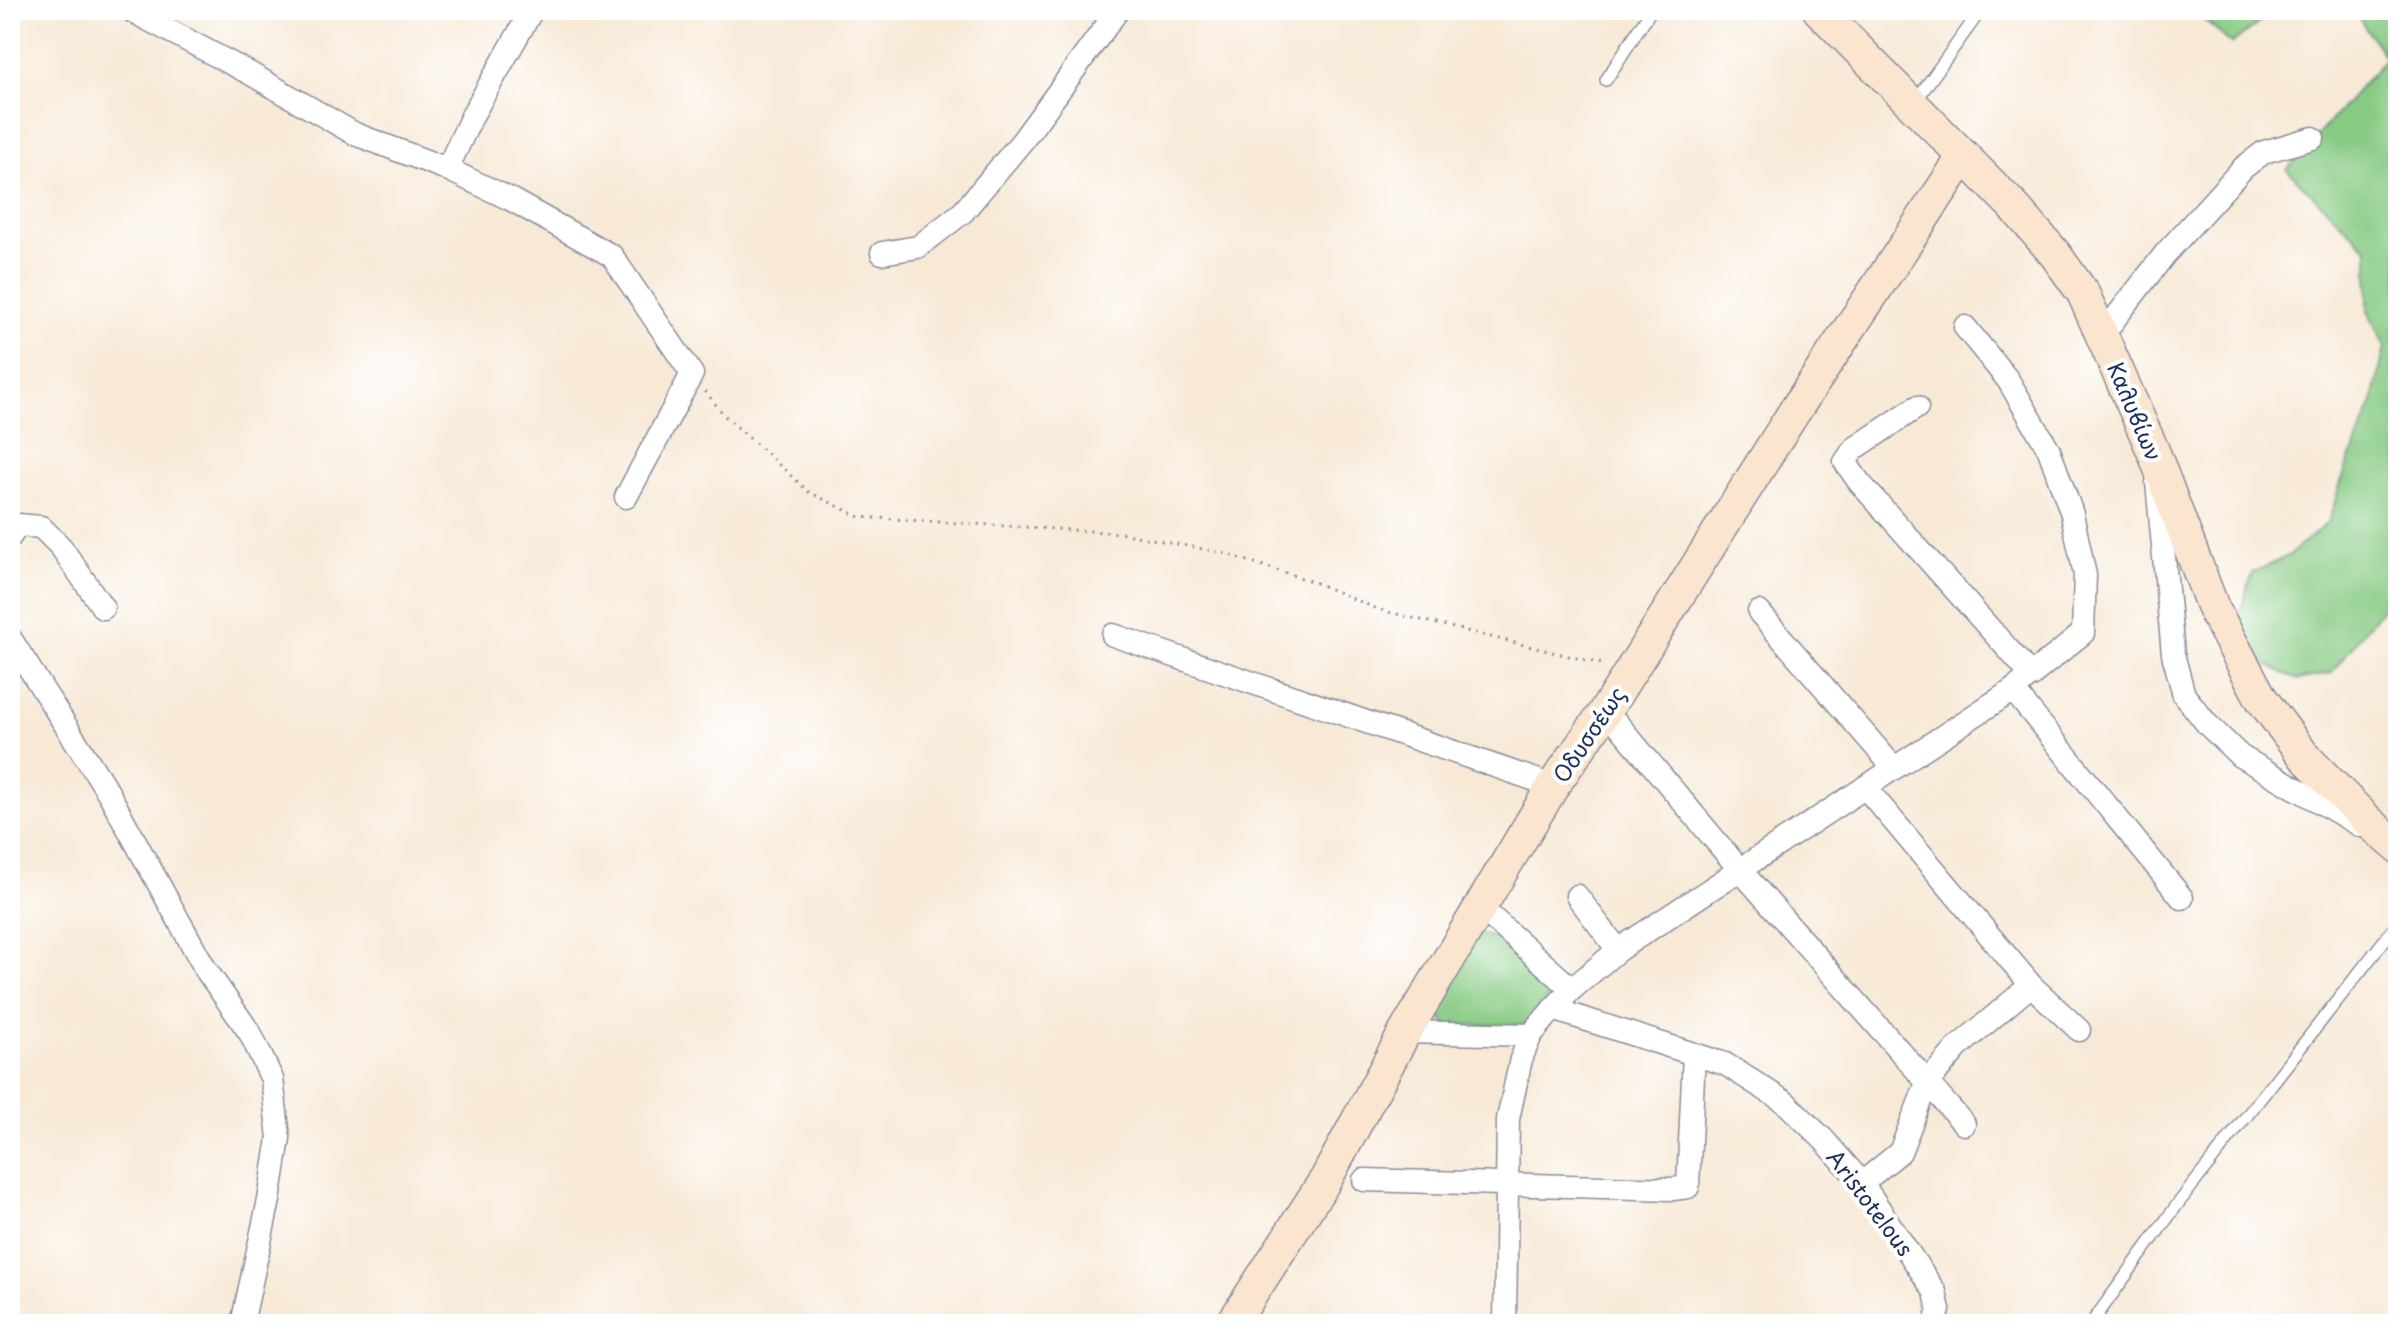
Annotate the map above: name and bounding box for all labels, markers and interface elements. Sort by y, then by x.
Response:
street label: Καλυβίων [2100,356,2172,466]
street label: Οδυσσέως [1544,679,1632,789]
street label: Aristotelous [1820,1142,1922,1262]

